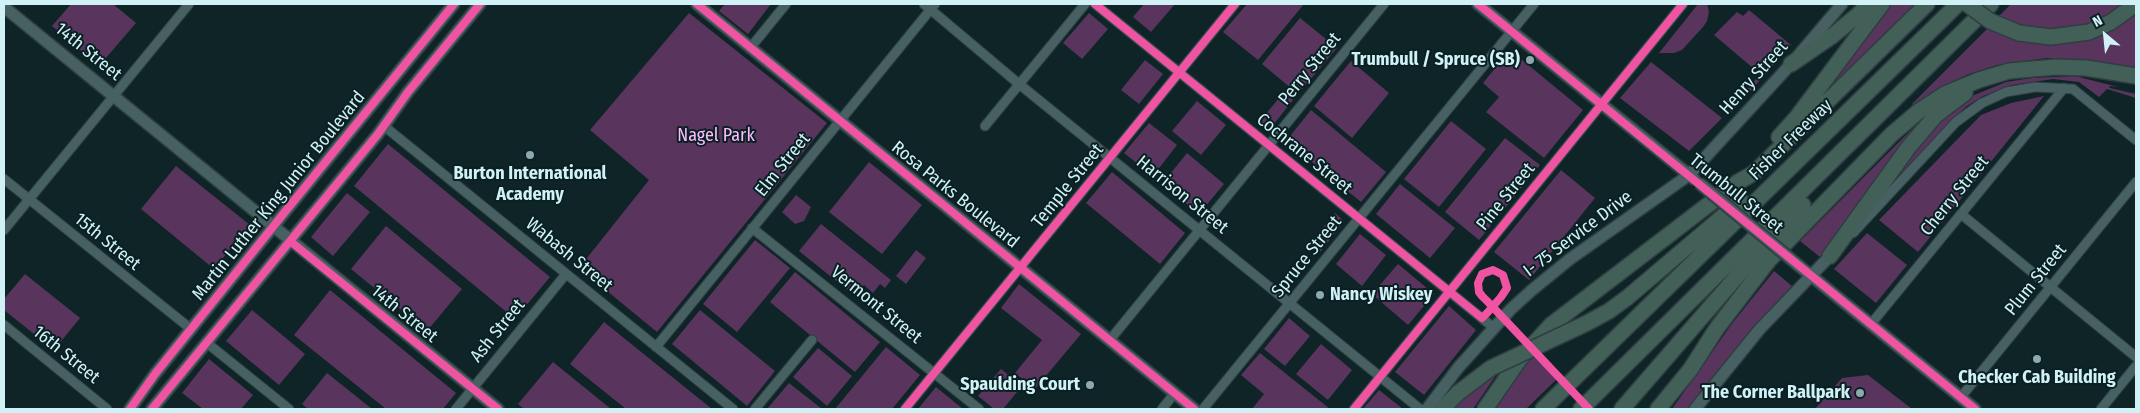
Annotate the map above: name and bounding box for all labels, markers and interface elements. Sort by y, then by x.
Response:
north arrow [2080,10,2130,60]
text: N [2090,12,2105,31]
street label: 14th Street [50,19,126,85]
street label: Perry Street [1274,28,1346,110]
street label: Henry Street [1715,37,1793,119]
place label: Trumbull / Spruce (SB) [1352,49,1520,71]
marker: Trumbull / Spruce (SB) [1524,54,1536,66]
street label: Martin Luther King Junior Boulevard [188,87,370,305]
street label: Fisher Freeway [1745,95,1837,185]
street label: Cochrane Street [1252,109,1356,199]
park label: Nagel Park [677,125,755,147]
street label: Elm Street [751,129,815,201]
street label: Rosa Parks Boulevard [887,137,1023,253]
street label: Temple Street [1028,140,1108,232]
marker: Burton International Academy [524,149,536,161]
street label: Trumbull Street [1685,150,1787,238]
street label: Harrison Street [1132,151,1232,239]
street label: Cherry Street [1916,152,1994,240]
street label: Pine Street [1472,159,1540,235]
place label: Burton International Academy [454,163,606,205]
street label: I- 75 Service Drive [1519,186,1637,282]
street label: 15th Street [69,209,145,275]
street label: Spruce Street [1267,212,1347,302]
street label: Wabash Street [521,213,617,297]
street label: Plum Street [2001,240,2071,320]
street label: Vermont Street [826,262,926,348]
street label: 14th Street [366,281,442,347]
place label: Nancy Wiskey [1330,284,1432,306]
marker: Nancy Wiskey [1314,289,1326,301]
street label: Ash Street [466,295,530,367]
street label: 16th Street [28,321,104,389]
marker: Checker Cab Building [2031,353,2043,365]
place label: Checker Cab Building [1958,367,2116,389]
place label: Spaulding Court [960,374,1080,396]
marker: Spaulding Court [1084,379,1096,391]
place label: The Corner Ballpark [1702,382,1850,404]
marker: The Corner Ballpark [1854,387,1866,399]

